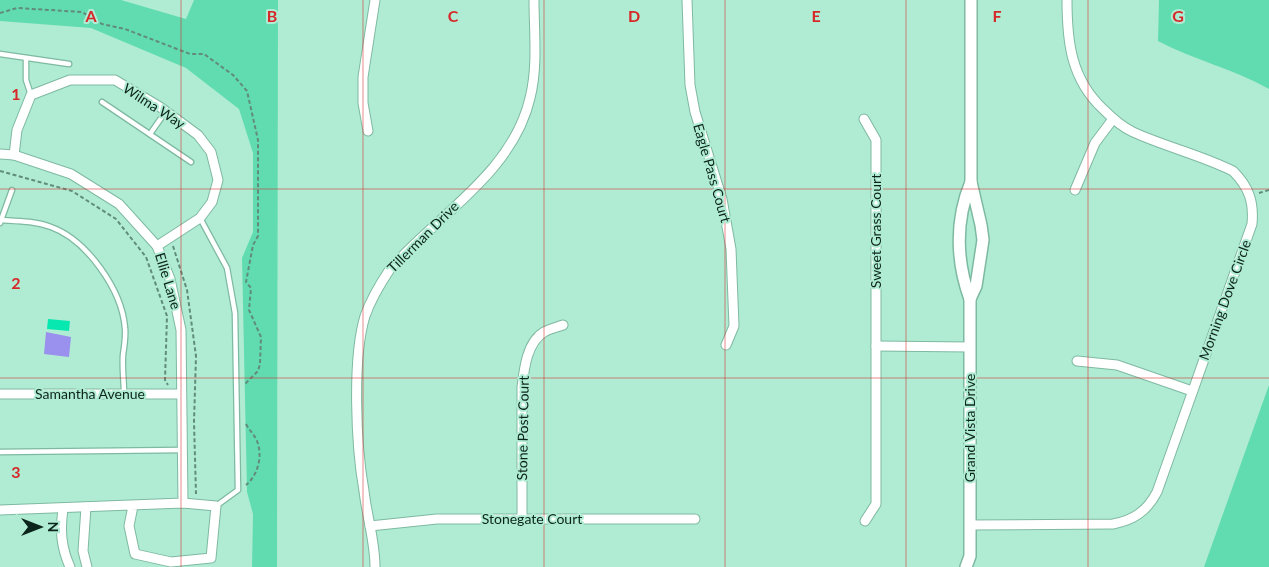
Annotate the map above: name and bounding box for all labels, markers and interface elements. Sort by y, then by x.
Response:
text: A [84,6,97,25]
text: B [267,6,277,25]
text: C [448,6,459,25]
text: D [628,6,640,25]
text: E [811,6,821,25]
text: F [992,6,1002,25]
text: G [1172,6,1184,25]
street label: Wilma Way [120,79,189,132]
text: 1 [11,84,21,103]
street label: Eagle Pass Court [690,121,735,224]
street label: Sweet Grass Court [867,174,884,288]
street label: Tillerman Drive [383,197,462,276]
street label: Morning Dove Circle [1195,237,1254,362]
street label: Ellie Lane [152,250,185,311]
text: 2 [11,273,21,292]
street label: Grand Vista Drive [961,374,978,482]
street label: Stone Post Court [513,375,532,480]
street label: Samantha Avenue [35,385,145,402]
text: 3 [11,462,21,481]
north arrow [15,502,65,552]
street label: Stonegate Court [482,510,582,527]
text: N [45,522,62,532]

